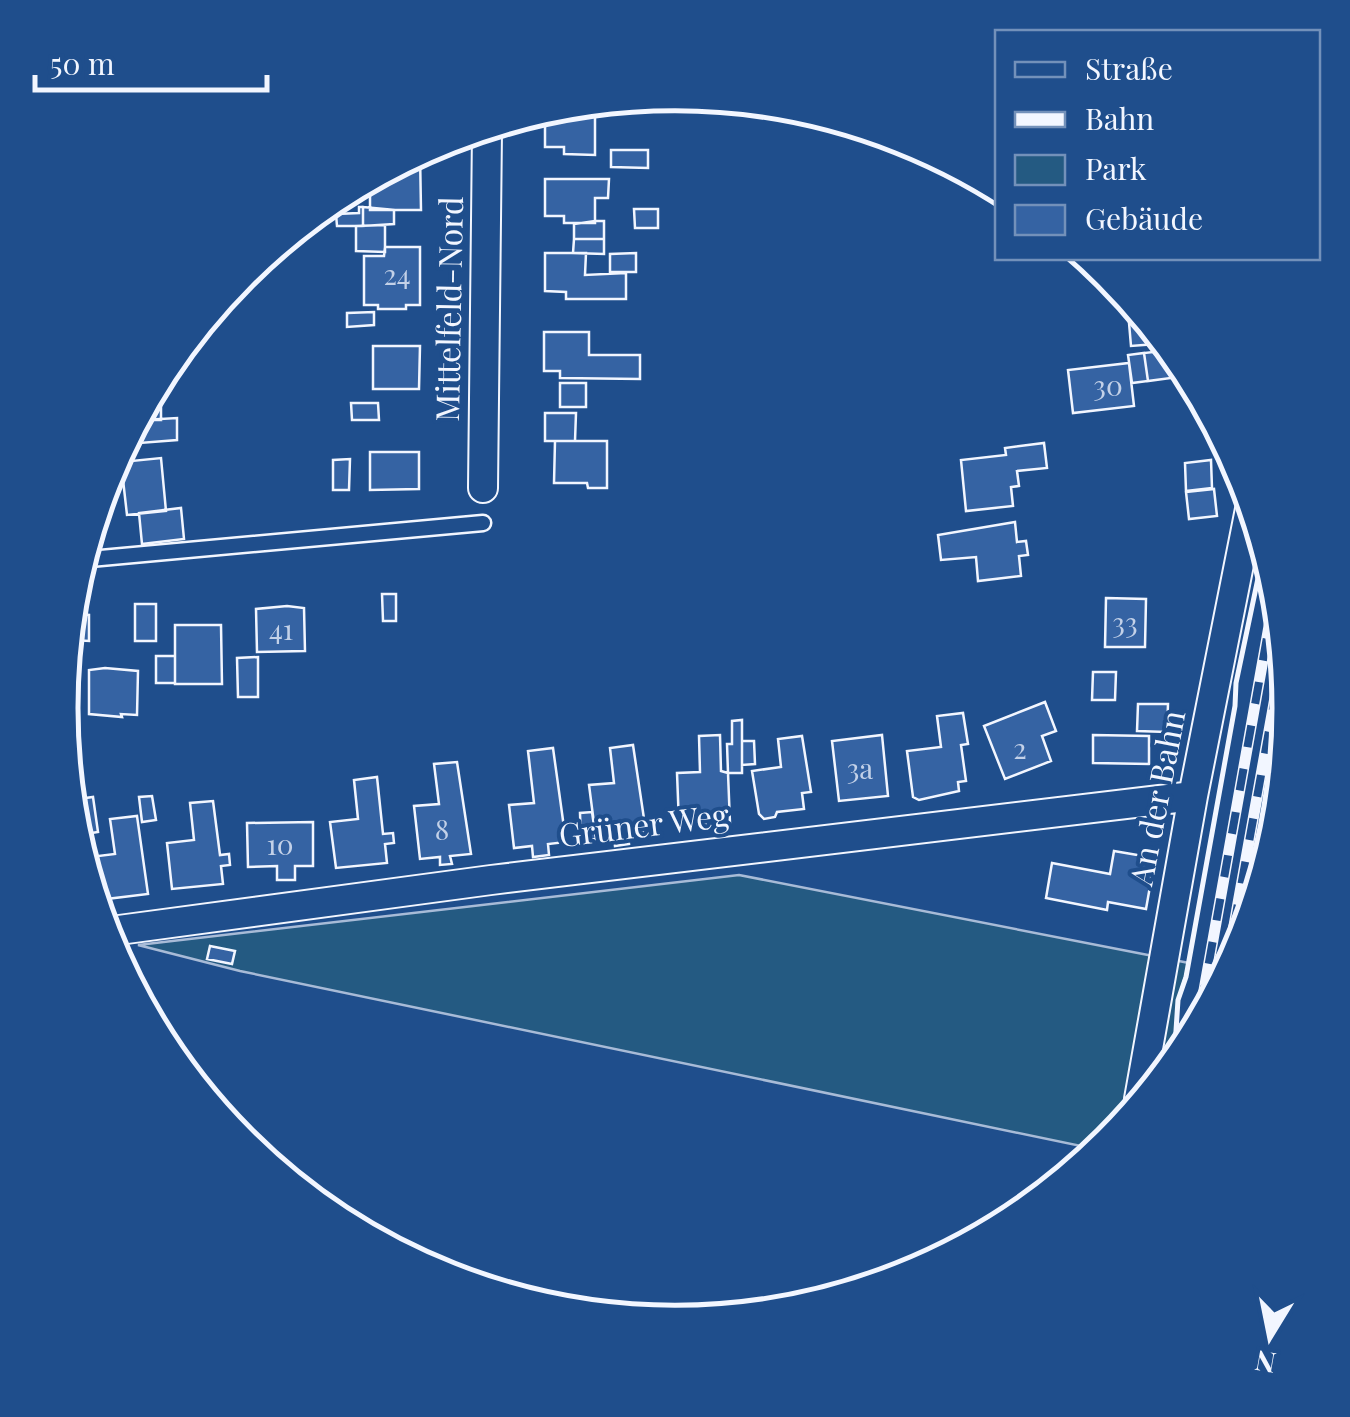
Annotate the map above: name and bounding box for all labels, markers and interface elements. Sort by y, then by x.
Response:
scale bar [35,30,268,92]
legend [995,30,1320,260]
text: 50 m [50,43,115,83]
text: Straße [1085,48,1173,88]
text: Bahn [1085,98,1154,138]
text: Park [1085,148,1147,188]
street label: Mittelfeld-Nord [424,196,471,422]
text: Gebäude [1085,198,1203,238]
house number: 24 [383,255,411,292]
house number: 30 [1093,366,1123,403]
house number: 33 [1112,603,1138,640]
house number: 41 [269,610,293,647]
street label: An der Bahn [1117,706,1194,890]
house number: 2 [1013,729,1027,766]
house number: 3a [847,749,873,786]
street label: Grüner Weg [556,792,731,855]
house number: 8 [435,810,449,847]
house number: 10 [266,825,294,862]
north arrow [1220,1287,1320,1387]
text: N [1252,1343,1279,1383]

